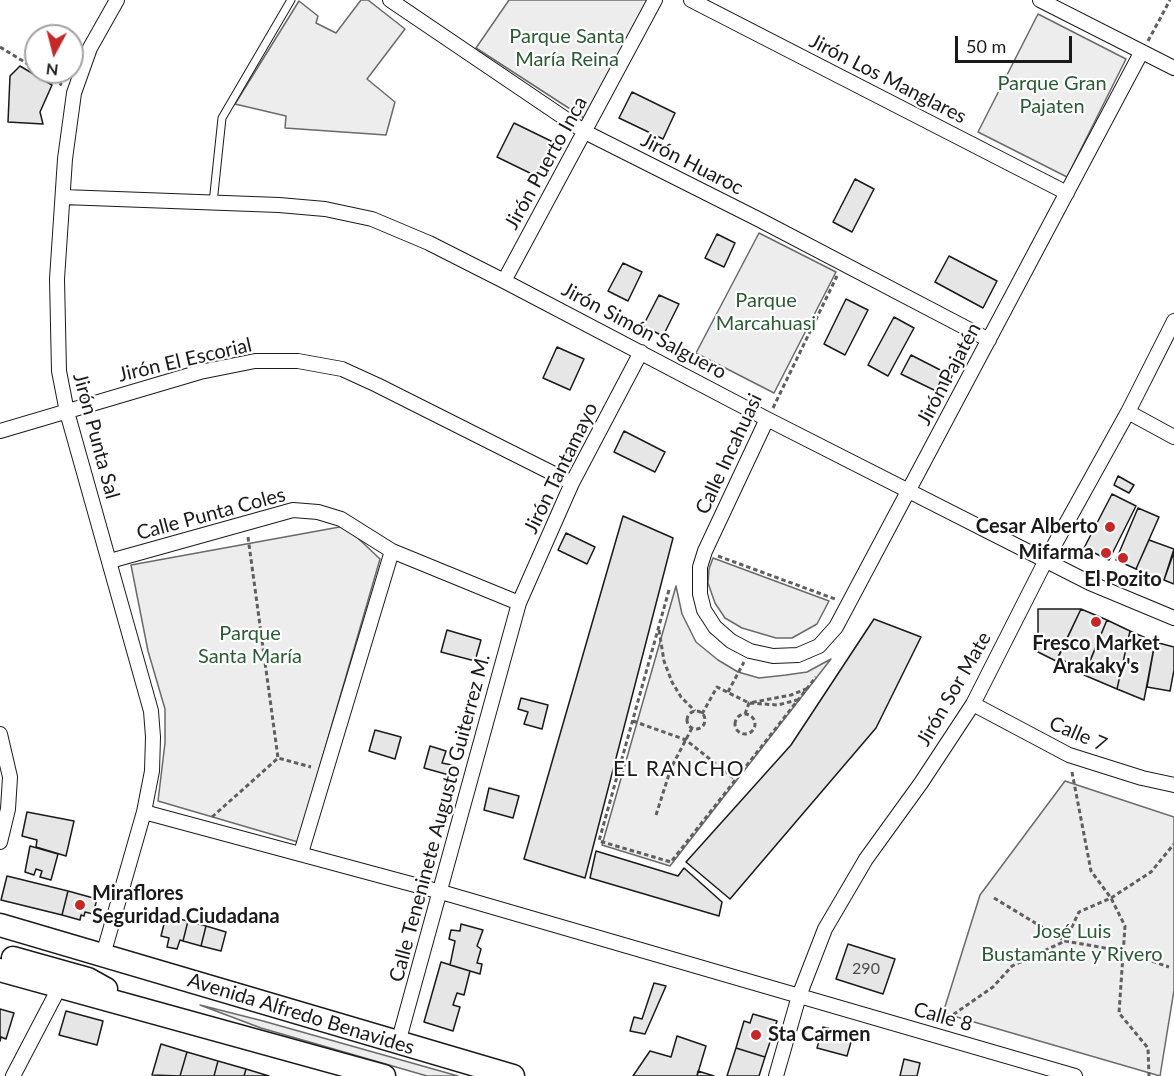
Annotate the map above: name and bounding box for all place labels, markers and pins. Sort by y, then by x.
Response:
place label: Cesar Alberto [976,515,1098,539]
marker: Cesar Alberto [1103,520,1117,534]
place label: Mifarma [1019,541,1094,565]
marker: Mifarma [1099,546,1113,560]
marker: El Pozito [1116,551,1130,565]
place label: El Pozito [1084,568,1162,592]
marker: Fresco Market Arakaky's [1089,615,1103,629]
place label: Fresco Market Arakaky's [1032,632,1160,679]
place label: Miraflores Seguridad Ciudadana [92,882,280,929]
marker: Miraflores Seguridad Ciudadana [73,898,87,912]
place label: Sta Carmen [768,1023,871,1047]
marker: Sta Carmen [749,1028,763,1042]

